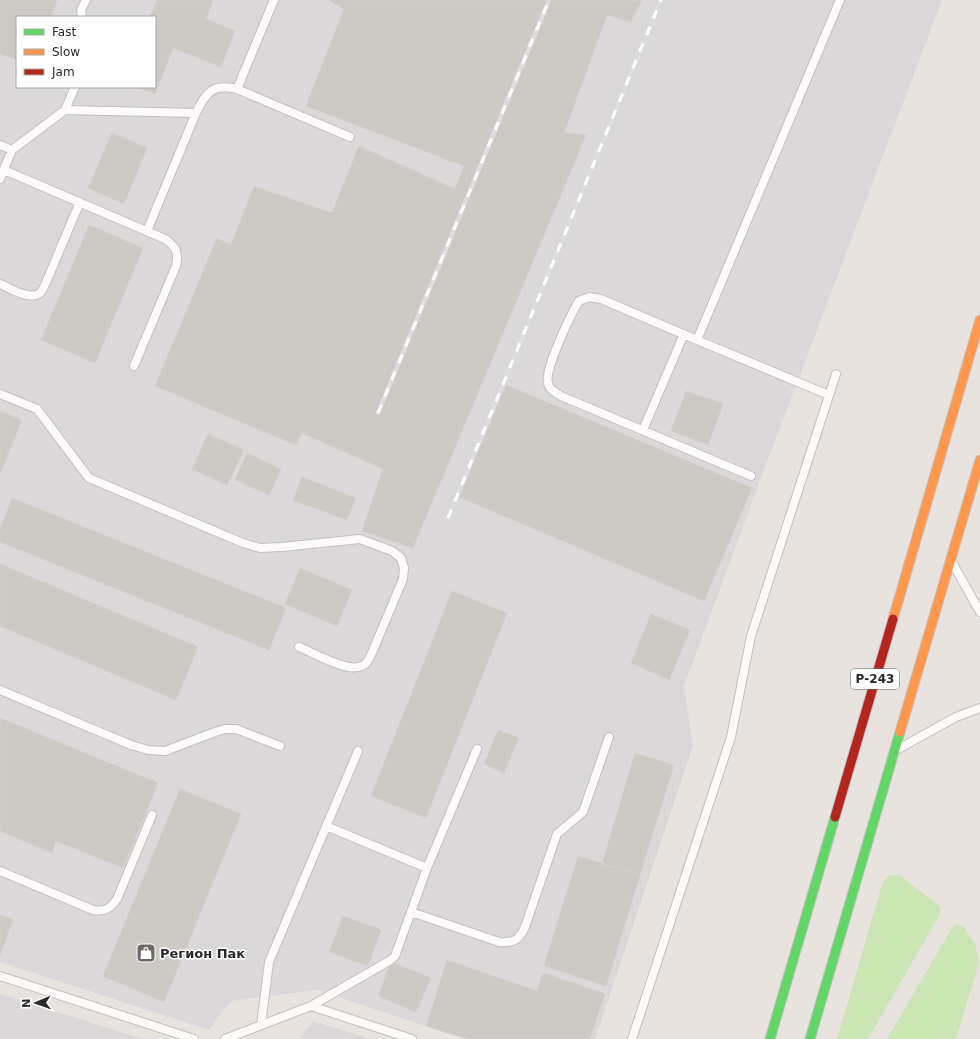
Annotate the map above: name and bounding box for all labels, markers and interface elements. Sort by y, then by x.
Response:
legend [16,16,156,88]
text: Fast [52,25,76,39]
text: Slow [52,45,80,59]
text: Jam [51,65,75,79]
road number: Р-243 [851,669,899,689]
shop icon: Регион Пак [135,942,157,964]
place label: Регион Пак [160,946,245,961]
north arrow [16,983,56,1023]
text: N [20,998,33,1008]

